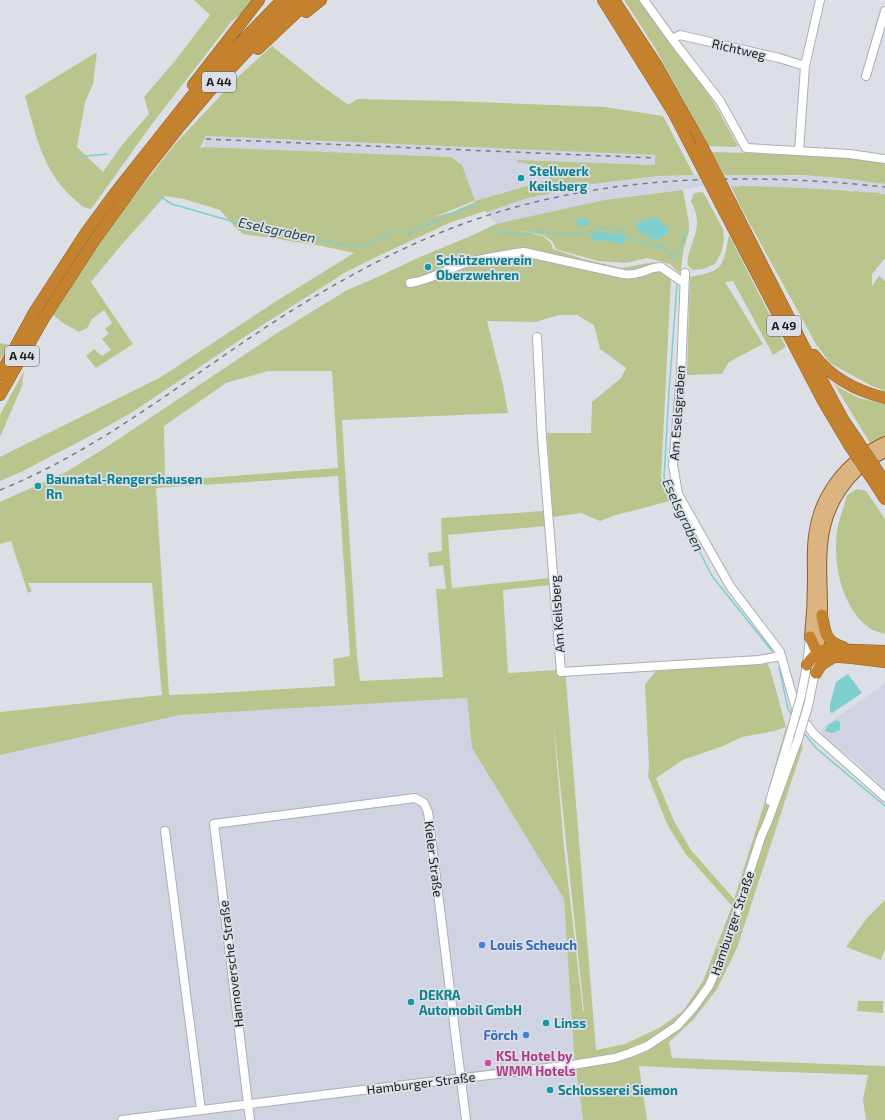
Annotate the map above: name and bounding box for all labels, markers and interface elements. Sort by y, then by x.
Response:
street label: Richtweg [710,35,768,63]
road number: A 44 [202,72,236,92]
place label: Stellwerk Keilsberg [529,163,589,194]
marker: Stellwerk Keilsberg [516,173,526,183]
water label: Eselsgraben [237,213,317,246]
place label: Schützenverein Oberzwehren [436,252,532,283]
marker: Schützenverein Oberzwehren [423,262,433,272]
road number: A 49 [767,316,801,336]
road number: A 44 [5,346,39,366]
street label: Am Eselsgraben [666,365,688,461]
place label: Baunatal-Rengershausen Rn [46,471,203,502]
water label: Eselsgraben [659,476,708,554]
marker: Baunatal-Rengershausen Rn [33,481,43,491]
street label: Am Keilsberg [546,575,568,653]
street label: Kieler Straße [421,820,447,898]
street label: Hamburger Straße [707,869,757,977]
street label: Hannoversche Straße [215,900,247,1028]
place label: Louis Scheuch [490,937,577,953]
marker: Louis Scheuch [477,940,487,950]
place label: DEKRA Automobil GmbH [419,987,522,1018]
marker: DEKRA Automobil GmbH [406,997,416,1007]
place label: Linss [554,1015,586,1031]
marker: Linss [541,1018,551,1028]
place label: Förch [483,1027,518,1043]
marker: Förch [521,1030,531,1040]
place label: KSL Hotel by WMM Hotels [496,1048,576,1079]
marker: KSL Hotel by WMM Hotels [483,1058,493,1068]
street label: Hamburger Straße [366,1068,476,1098]
place label: Schlosserei Siemon [558,1082,678,1098]
marker: Schlosserei Siemon [545,1085,555,1095]

